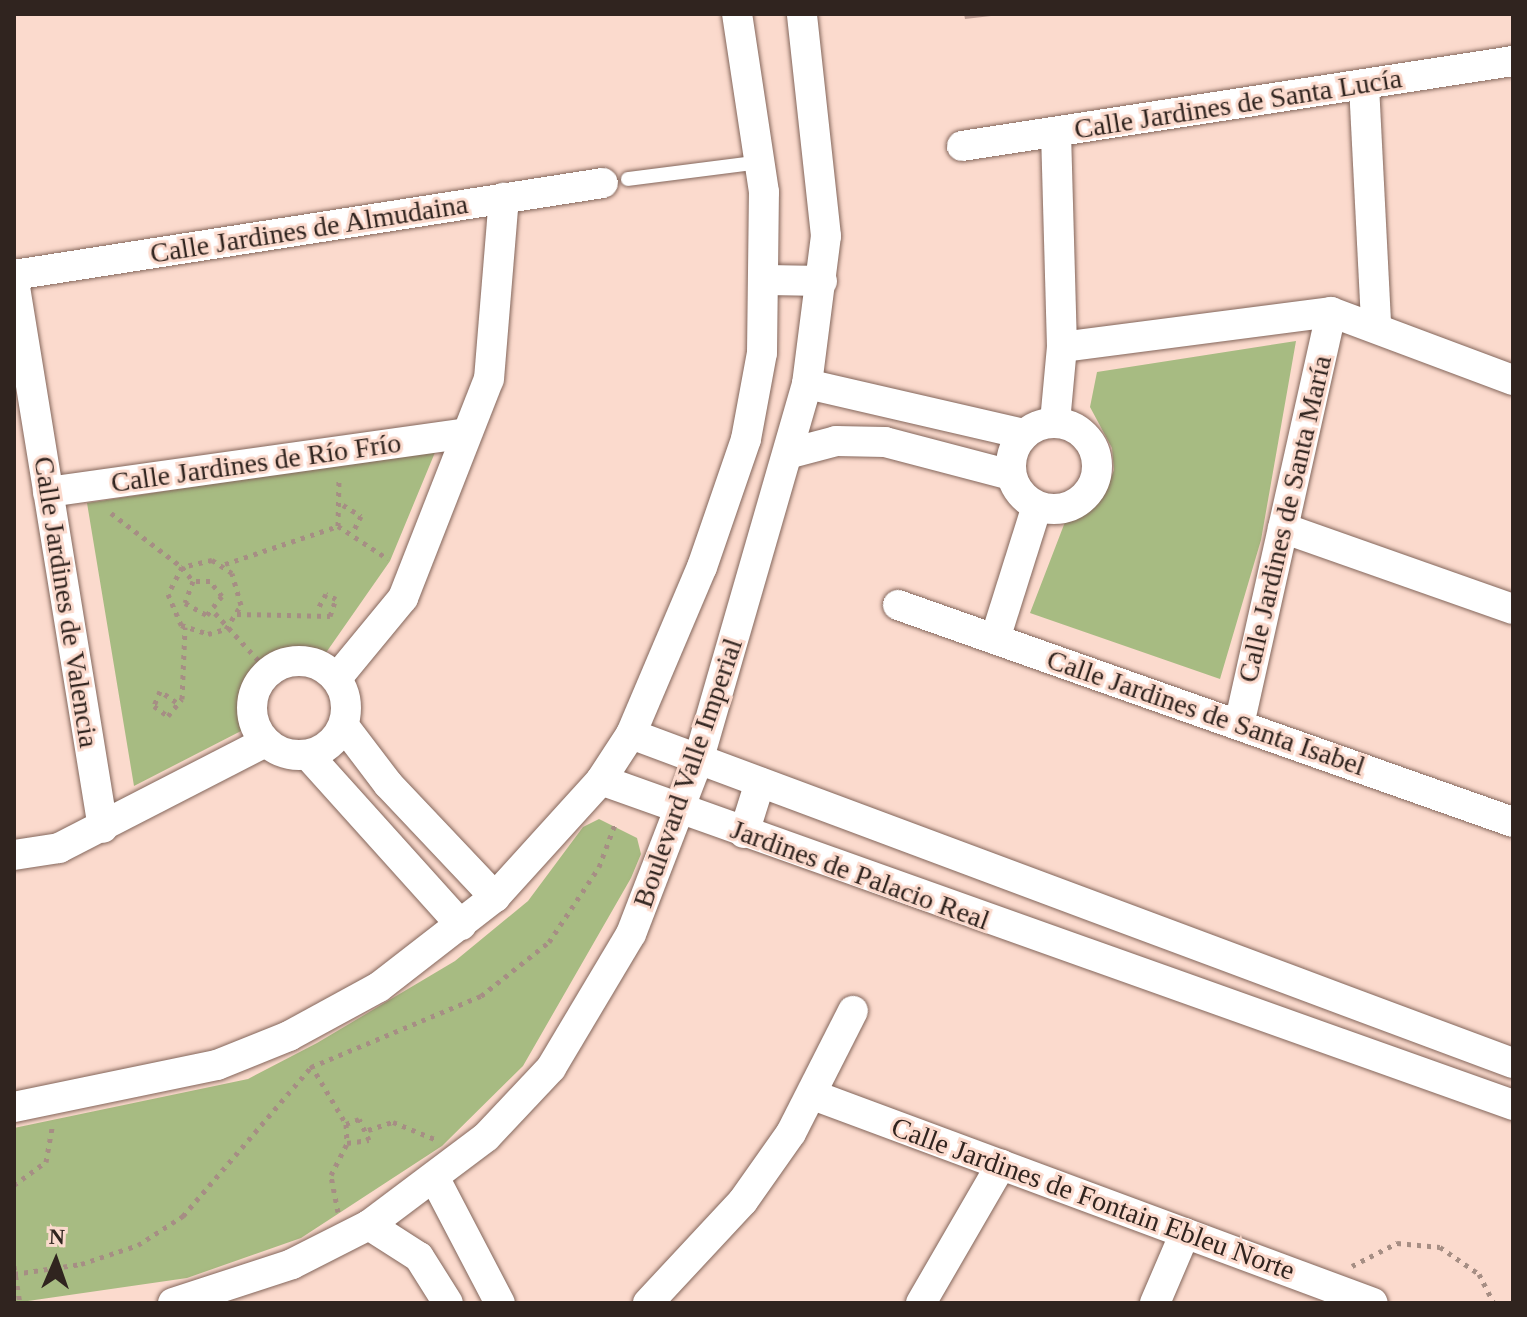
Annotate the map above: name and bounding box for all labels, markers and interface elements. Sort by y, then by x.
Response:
street label: Calle Jardines de Santa Lucía [1072,62,1404,146]
street label: Calle Jardines de Almudaina [147,187,471,271]
street label: Calle Jardines de Santa María [1231,352,1339,686]
street label: Calle Jardines de Río Frío [109,426,403,500]
street label: Calle Jardines de Valencia [26,454,106,750]
street label: Boulevard Valle Imperial [626,634,750,912]
street label: Calle Jardines de Santa Isabel [1042,643,1370,783]
street label: Jardines de Palacio Real [726,813,994,937]
street label: Calle Jardines de Fontain Ebleu Norte [887,1110,1299,1288]
north arrow [16,1221,96,1301]
text: N [48,1224,65,1249]

